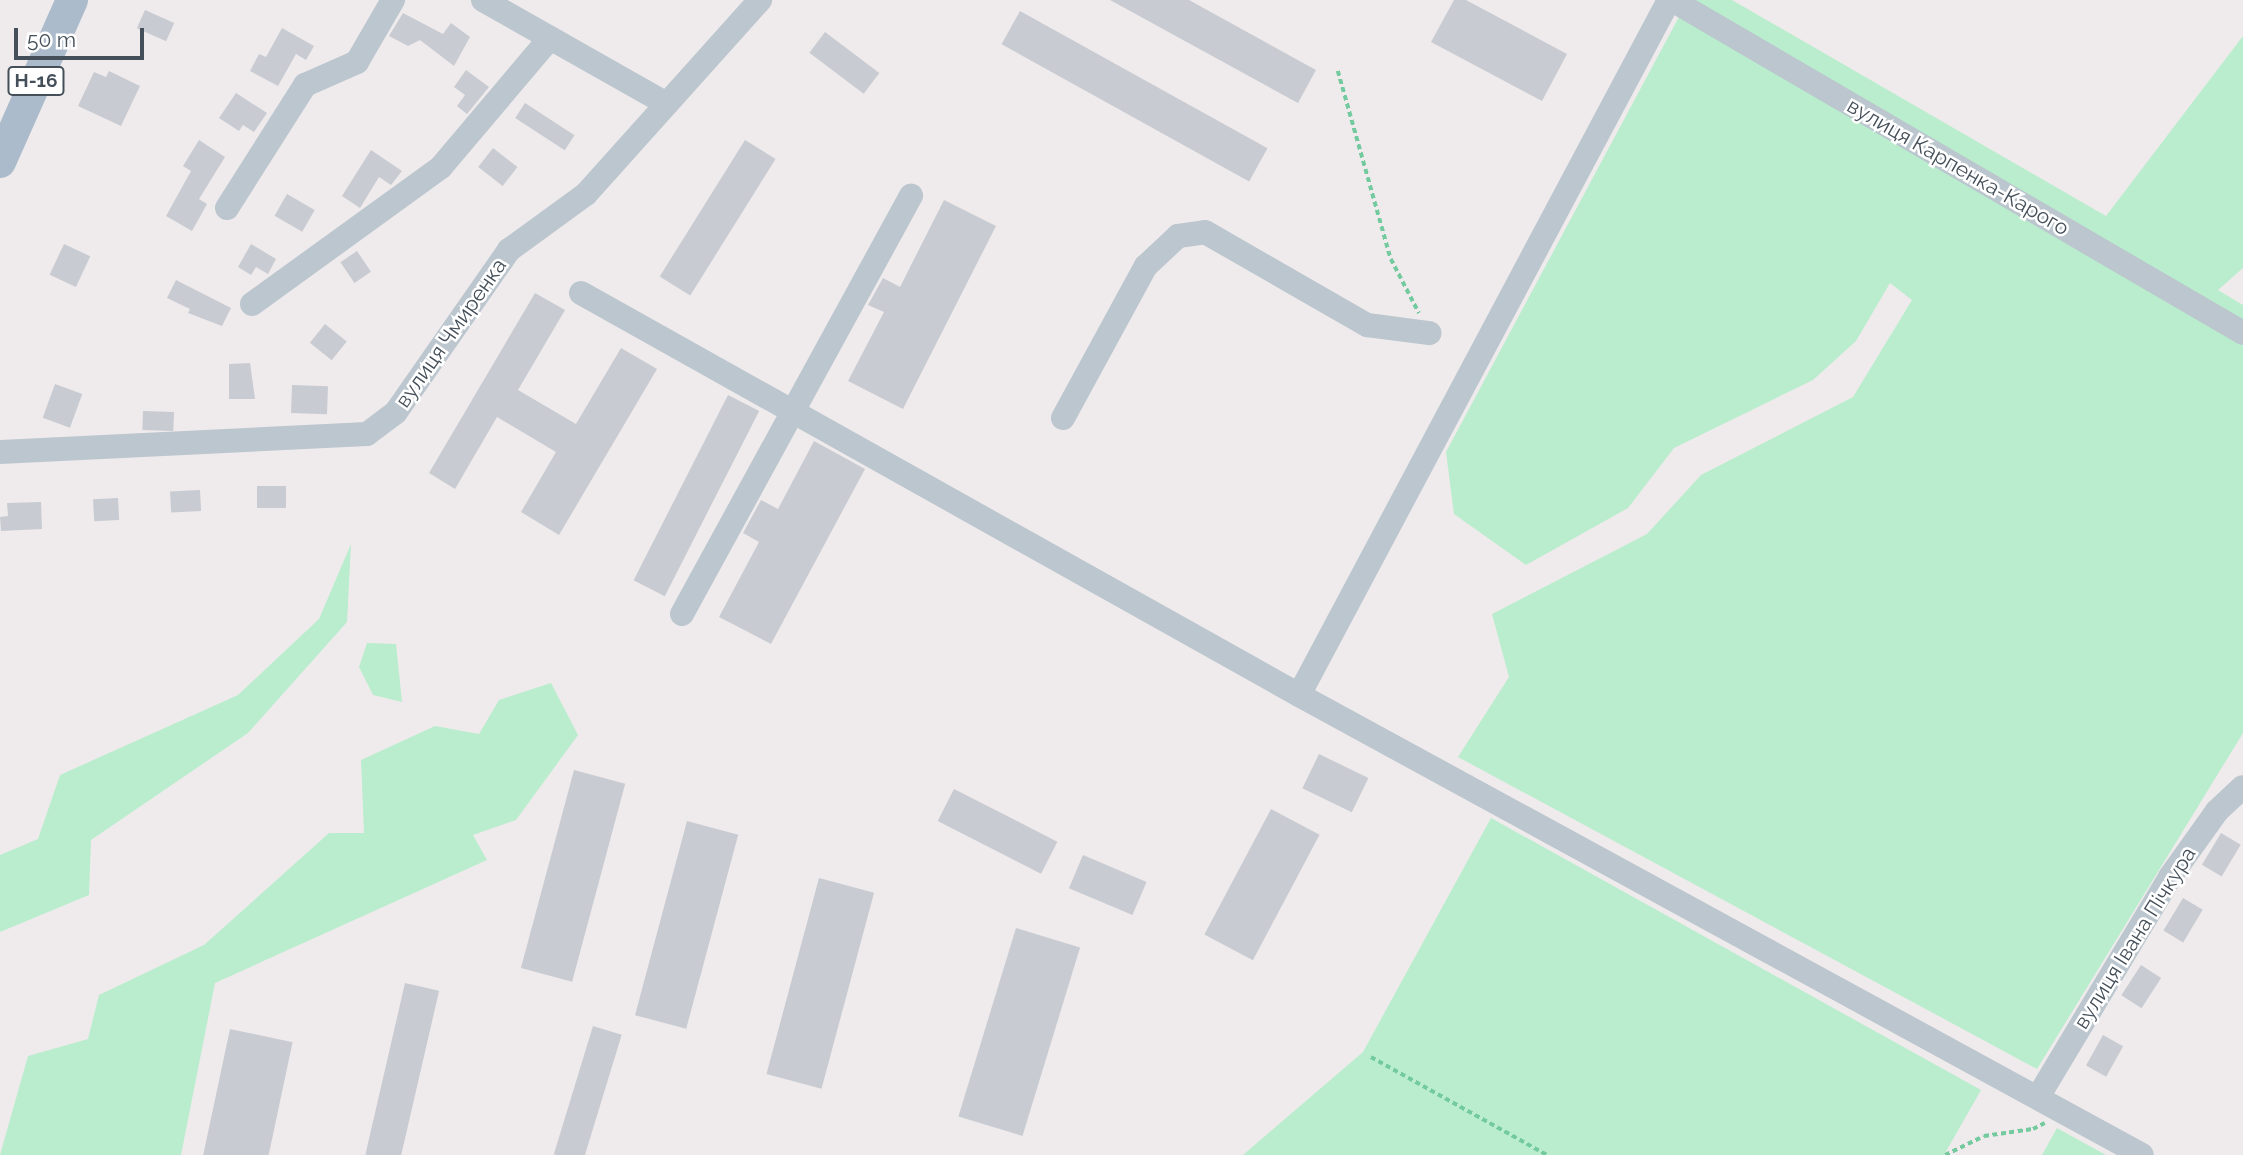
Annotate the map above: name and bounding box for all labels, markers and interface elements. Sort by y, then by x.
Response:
scale bar [18,14,147,58]
text: 50 m [27,27,76,52]
road number: Н-16 [6,66,66,96]
street label: вулиця Карпенка-Карого [1843,93,2073,241]
street label: вулиця Чмиренка [390,254,512,412]
street label: вулиця Івана Пічкура [2069,843,2201,1033]

